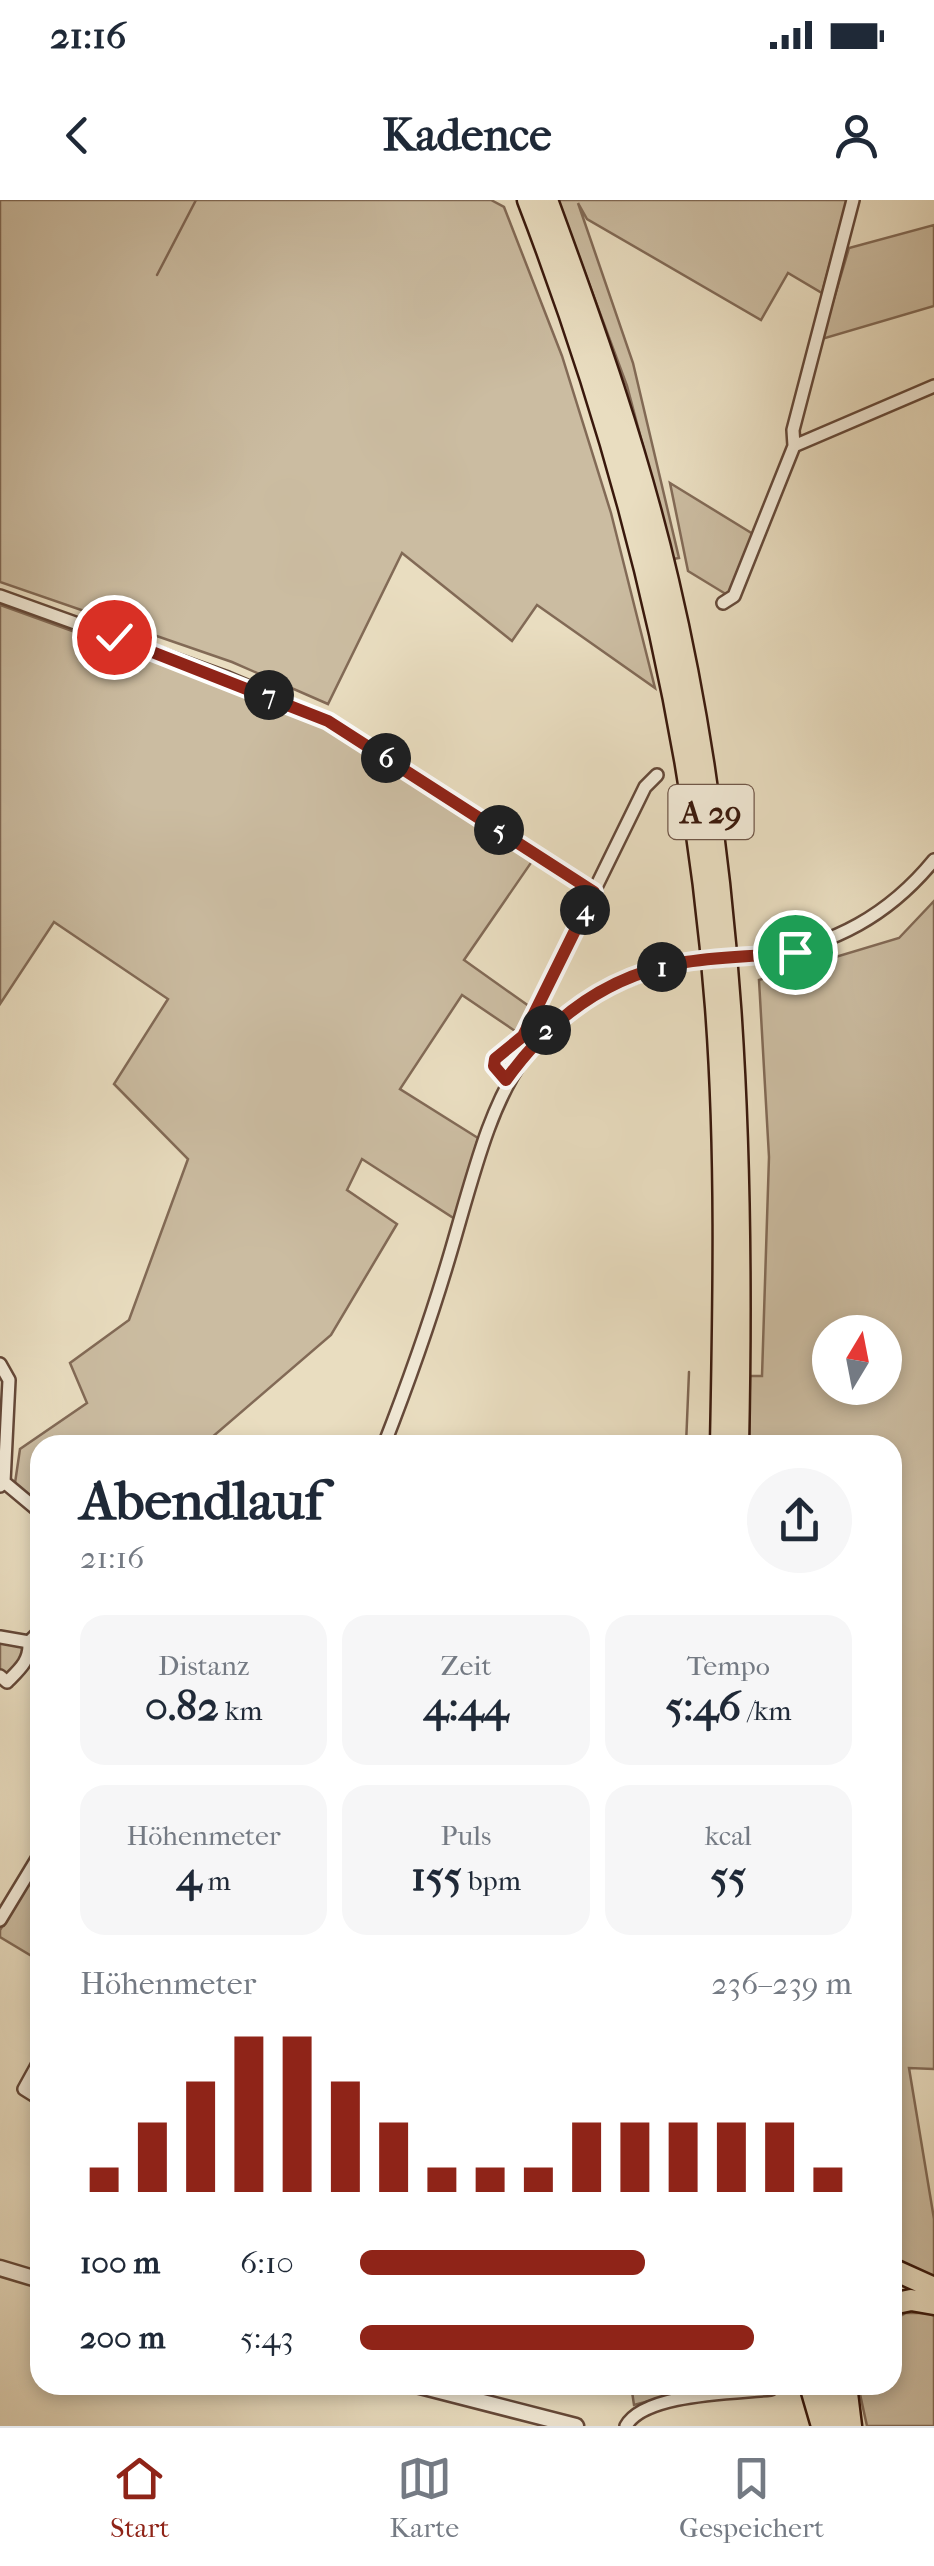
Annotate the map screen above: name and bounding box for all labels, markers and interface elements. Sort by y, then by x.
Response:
text: 21:16 [50,13,126,58]
icon: back [50,108,105,163]
icon: person [829,108,884,163]
text: Kadence [383,109,551,162]
pin [72,595,157,680]
icon: check [87,610,142,665]
pin: 7 [244,670,294,720]
text: 7 [262,678,276,711]
pin: 6 [361,733,411,783]
text: 6 [378,741,394,774]
road number: A 29 [668,785,754,839]
pin: 5 [474,805,524,855]
text: 5 [493,813,505,846]
pin: 4 [560,885,610,935]
text: 4 [577,893,593,926]
pin [753,910,838,995]
icon: arrive [768,925,823,980]
pin: 1 [637,942,687,992]
text: 1 [657,950,667,983]
pin: 2 [521,1005,571,1055]
text: 2 [539,1013,553,1046]
north arrow [812,1315,902,1405]
map controls [812,1315,902,1405]
button: share [747,1468,852,1573]
text: Abendlauf [80,1469,323,1533]
text: 21:16 [80,1539,144,1576]
text: Distanz [158,1649,249,1682]
text: Zeit [441,1649,491,1682]
text: Tempo [687,1649,770,1682]
text: 0.82 [145,1682,219,1731]
text: 4:44 [424,1682,508,1731]
text: 5:46 [665,1682,741,1731]
text: km [219,1694,263,1727]
text: /km [741,1694,792,1727]
text: Höhenmeter [127,1819,281,1852]
text: Puls [441,1819,491,1852]
text: kcal [705,1819,752,1852]
text: 4 [177,1852,201,1901]
text: 155 [411,1852,462,1901]
text: 55 [710,1852,746,1901]
text: m [201,1864,231,1897]
text: bpm [462,1864,521,1897]
text: Höhenmeter [80,1965,256,2002]
text: 236–239 m [711,1965,852,2002]
text: 100 m [80,2244,160,2281]
text: 6:10 [240,2244,294,2281]
text: 200 m [80,2319,165,2356]
text: 5:43 [240,2319,294,2356]
tab: Start [110,2451,169,2544]
tab: Karte [390,2451,459,2544]
tab: Gespeichert [679,2451,824,2544]

